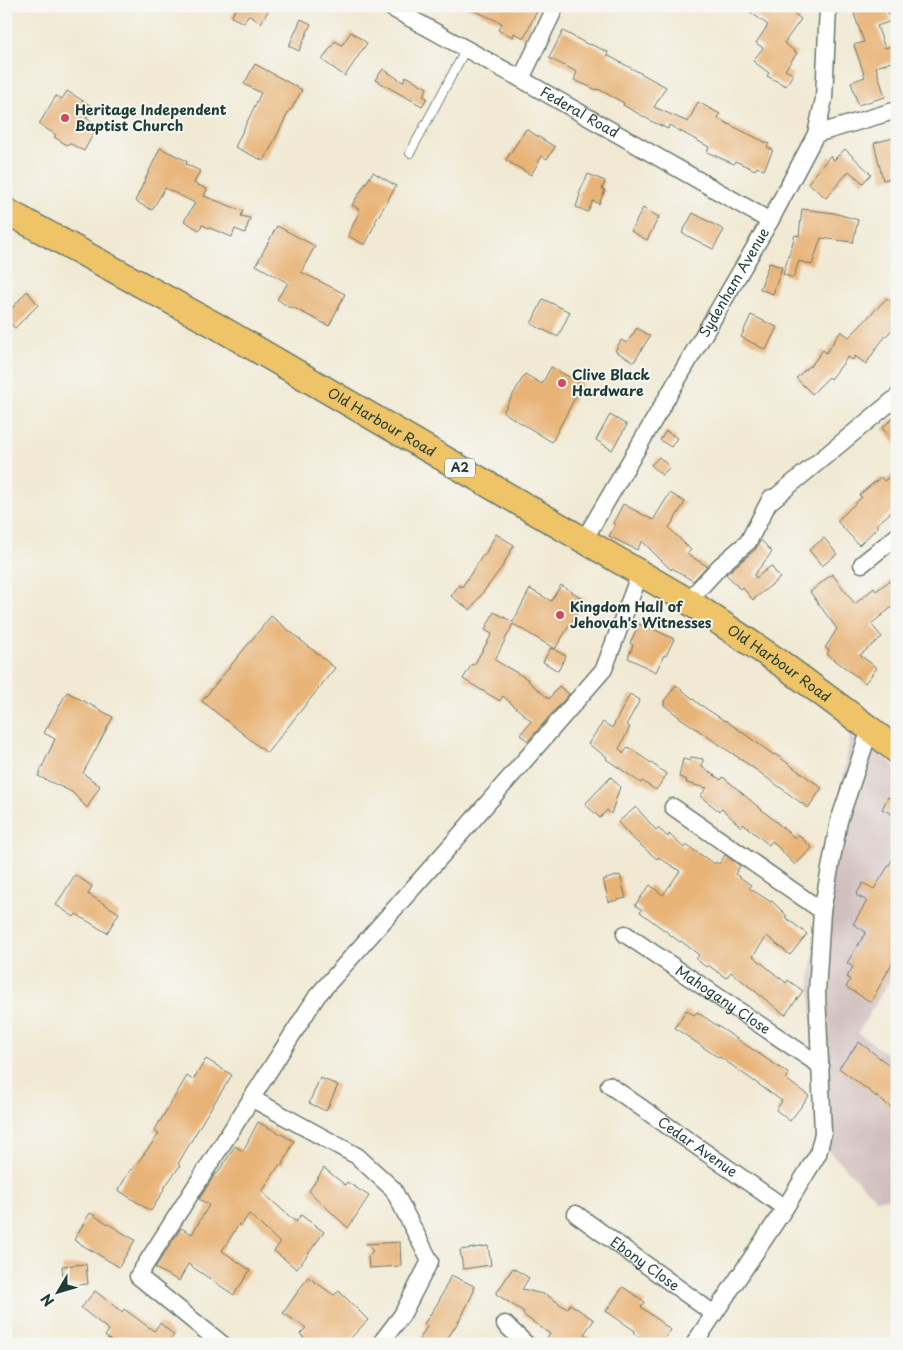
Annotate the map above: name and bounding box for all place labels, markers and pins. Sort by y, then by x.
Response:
place label: Heritage Independent Baptist Church [75,99,227,136]
marker: Heritage Independent Baptist Church [59,112,71,124]
place label: Clive Black Hardware [572,364,651,401]
marker: Clive Black Hardware [556,377,568,389]
place label: Kingdom Hall of Jehovah's Witnesses [570,596,712,633]
marker: Kingdom Hall of Jehovah's Witnesses [554,609,566,621]

